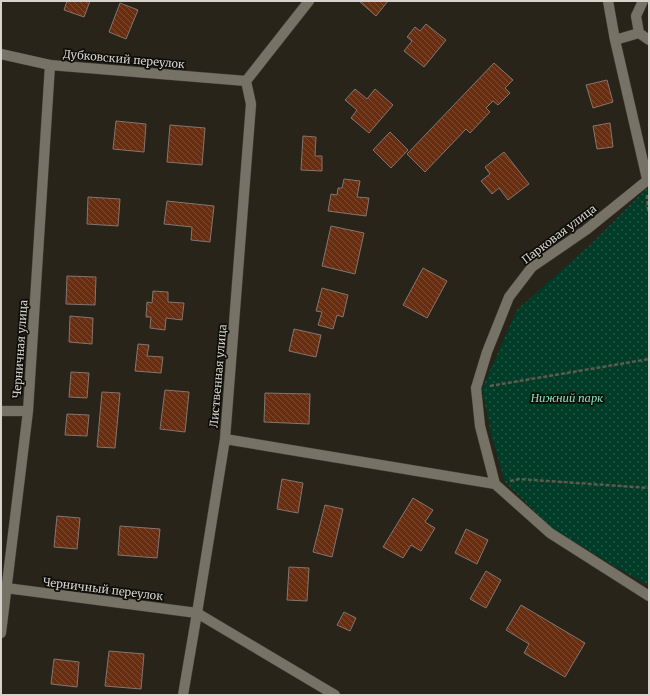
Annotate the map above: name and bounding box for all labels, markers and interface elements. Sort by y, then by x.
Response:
street label: Дубковский переулок [63,47,185,71]
street label: Парковая улица [519,201,599,267]
street label: Черничная улица [10,299,30,399]
street label: Лиственная улица [206,324,230,428]
park label: Нижний парк [531,391,603,405]
street label: Черничный переулок [42,575,164,603]

